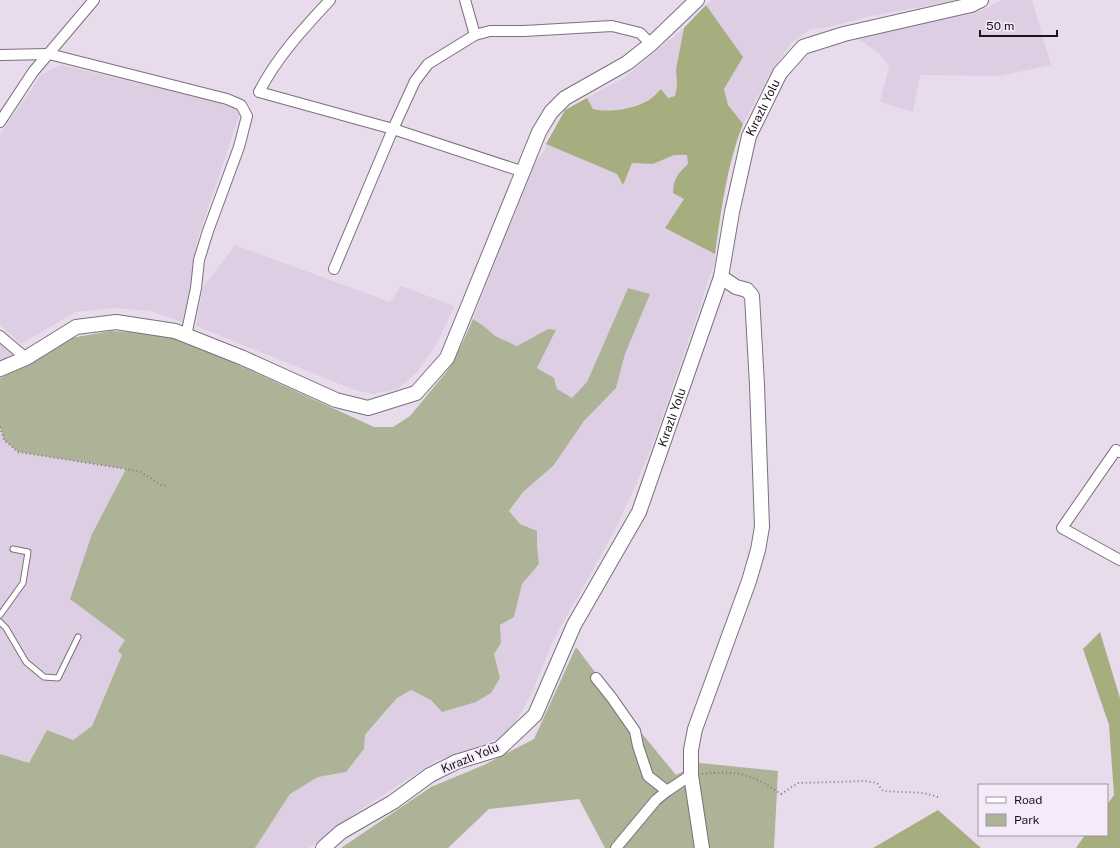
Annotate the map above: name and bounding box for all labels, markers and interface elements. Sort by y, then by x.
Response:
scale bar [980,12,1057,38]
text: 50 m [986,19,1014,33]
street label: Kırazlı Yolu [743,77,783,138]
street label: Kırazlı Yolu [655,386,689,449]
street label: Kırazlı Yolu [439,740,501,776]
legend [978,784,1108,836]
text: Road [1014,793,1042,807]
text: Park [1014,813,1040,827]

